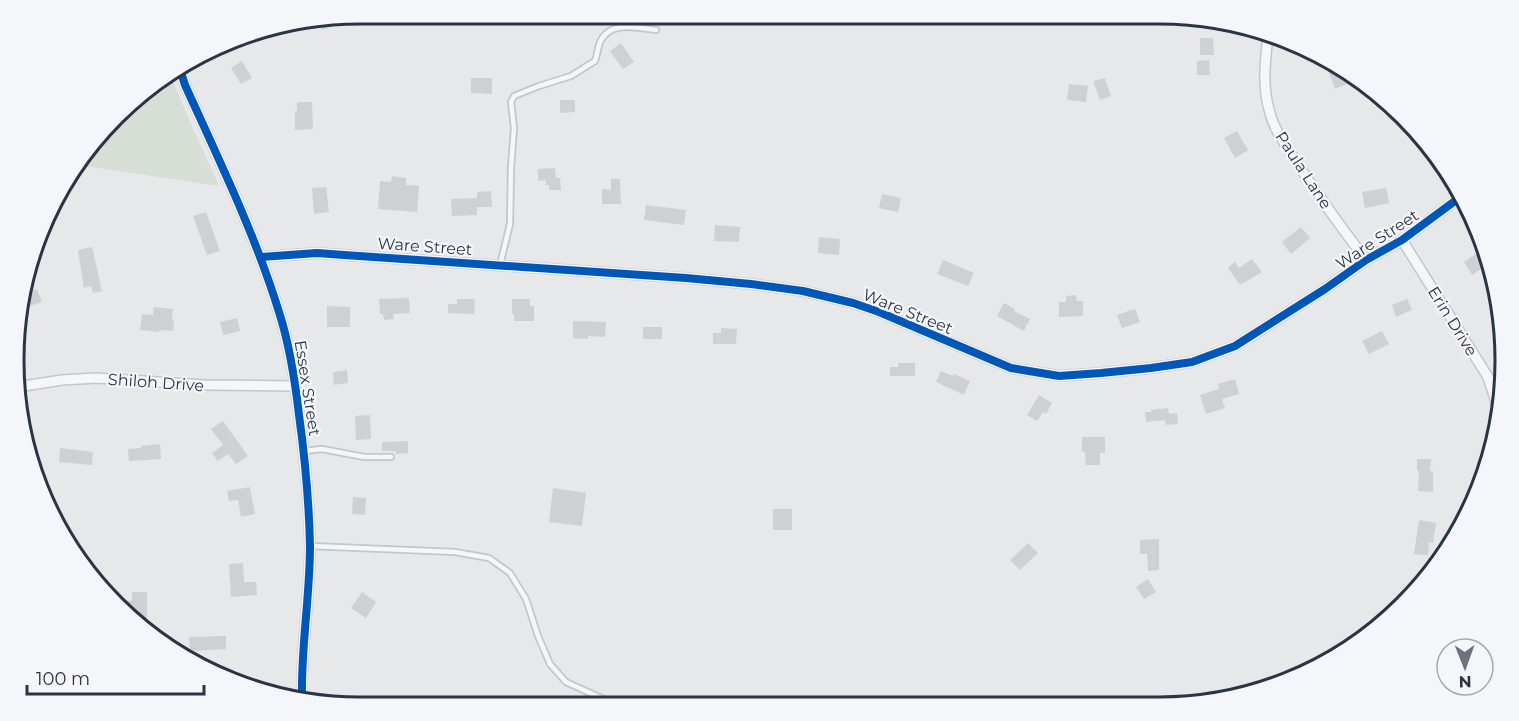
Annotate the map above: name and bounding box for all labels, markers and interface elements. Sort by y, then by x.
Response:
street label: Paula Lane [1271,128,1336,213]
street label: Ware Street [1332,205,1423,273]
street label: Ware Street [377,234,473,259]
street label: Erin Drive [1424,283,1481,359]
street label: Ware Street [860,285,956,338]
street label: Essex Street [291,339,325,438]
street label: Shiloh Drive [107,370,205,395]
north arrow [1435,637,1495,697]
scale bar [27,658,204,696]
text: 100 m [36,668,90,690]
text: N [1459,672,1472,691]

